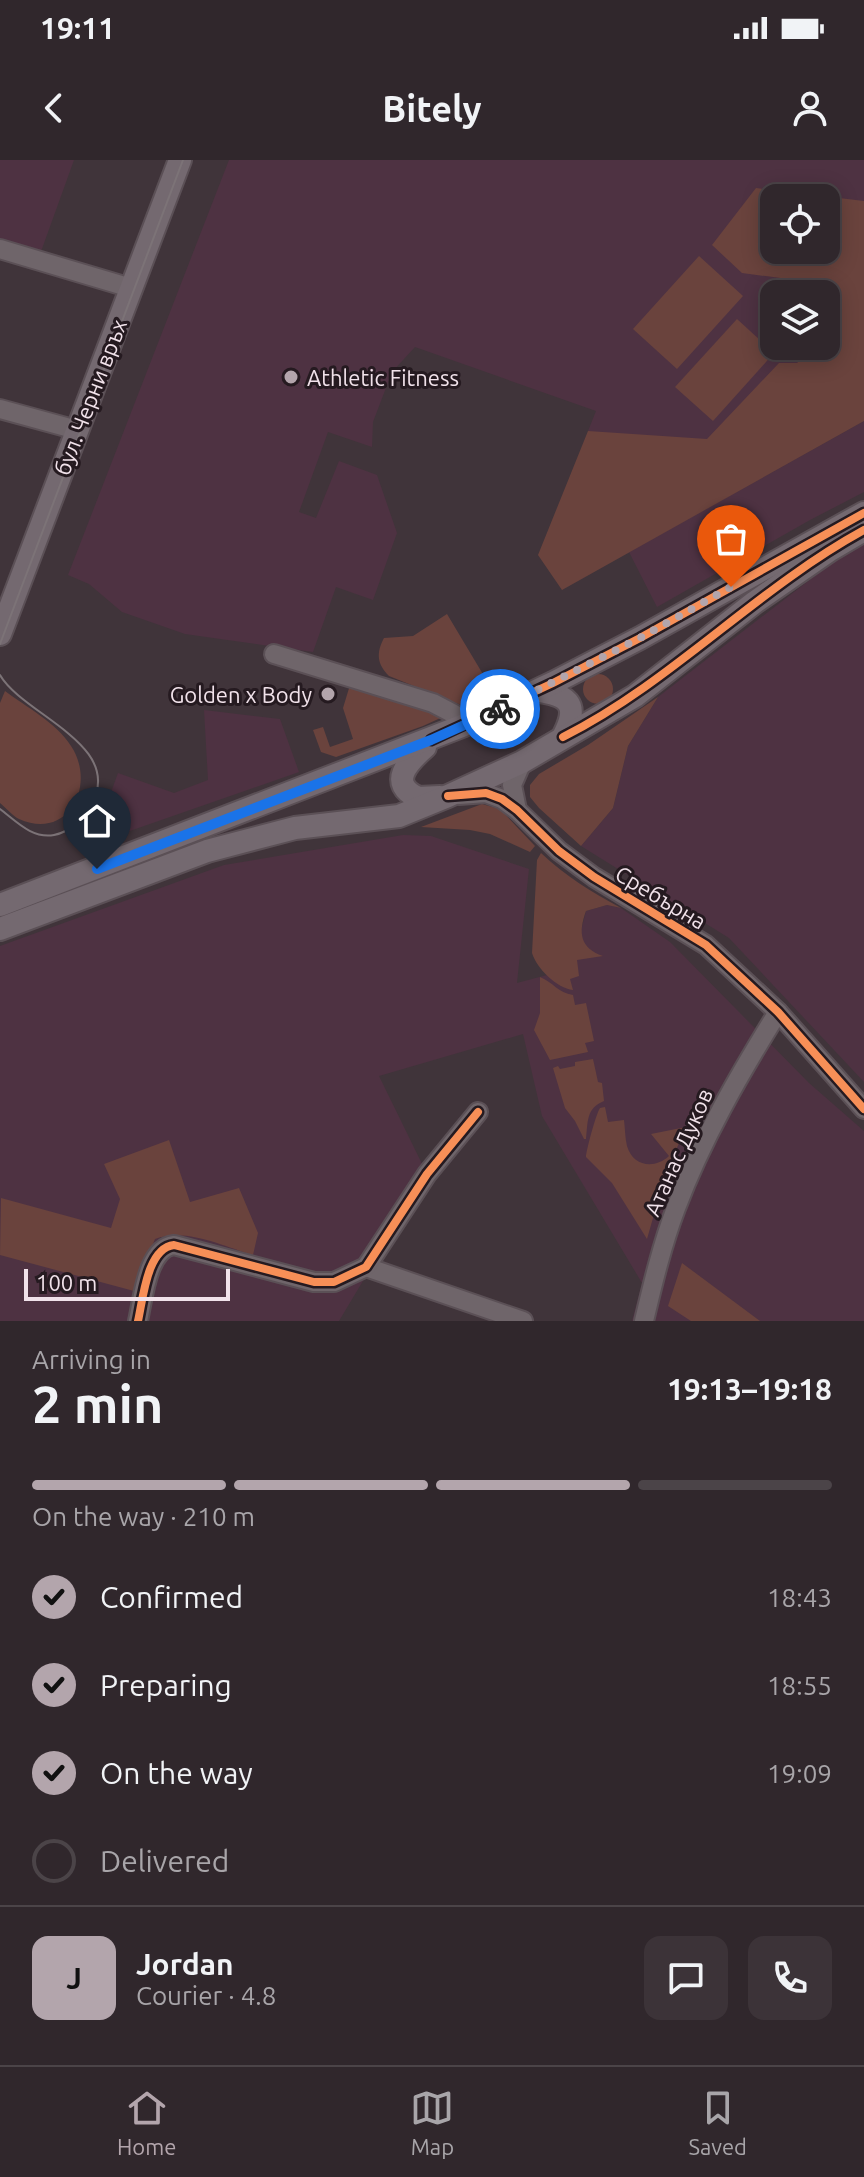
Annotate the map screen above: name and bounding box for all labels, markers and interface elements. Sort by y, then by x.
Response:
text: 19:11 [40,11,115,45]
icon: back [32,86,76,130]
icon: person [788,86,832,130]
text: Bitely [382,88,482,129]
map controls [760,184,840,360]
button: locate [760,184,840,264]
button: layers [760,280,840,360]
street label: бул. Черни връх [49,316,131,478]
place label: Athletic Fitness [307,365,459,390]
marker: Athletic Fitness [282,368,300,386]
pin [697,505,765,587]
icon: bag [709,517,753,561]
courier [460,669,540,749]
place label: Golden x Body [170,682,312,707]
marker: Golden x Body [319,685,337,703]
icon: bike [478,687,522,731]
pin [63,787,131,869]
icon: home [75,799,119,843]
street label: Сребърна [611,860,711,934]
street label: Атанас Дуков [639,1084,717,1220]
scale bar [24,1265,230,1301]
text: 100 m [36,1270,97,1295]
text: Arriving in [32,1345,151,1374]
text: 19:13–19:18 [667,1372,832,1406]
text: 2 min [32,1375,163,1433]
text: On the way · 210 m [32,1502,255,1531]
icon: check [32,1575,76,1619]
text: Confirmed [100,1580,243,1614]
text: 18:43 [767,1583,832,1612]
icon: check [32,1663,76,1707]
text: Preparing [100,1668,232,1702]
text: 18:55 [767,1671,832,1700]
icon: check [32,1751,76,1795]
text: On the way [100,1756,253,1790]
text: 19:09 [767,1759,832,1788]
text: Delivered [100,1844,229,1878]
button: chat [644,1936,728,2020]
button: phone [748,1936,832,2020]
text: Jordan [136,1947,234,1981]
text: J [66,1961,82,1995]
text: Courier · 4.8 [136,1981,276,2010]
tab: Home [117,2086,176,2159]
tab: Map [410,2086,454,2159]
tab: Saved [688,2086,747,2159]

